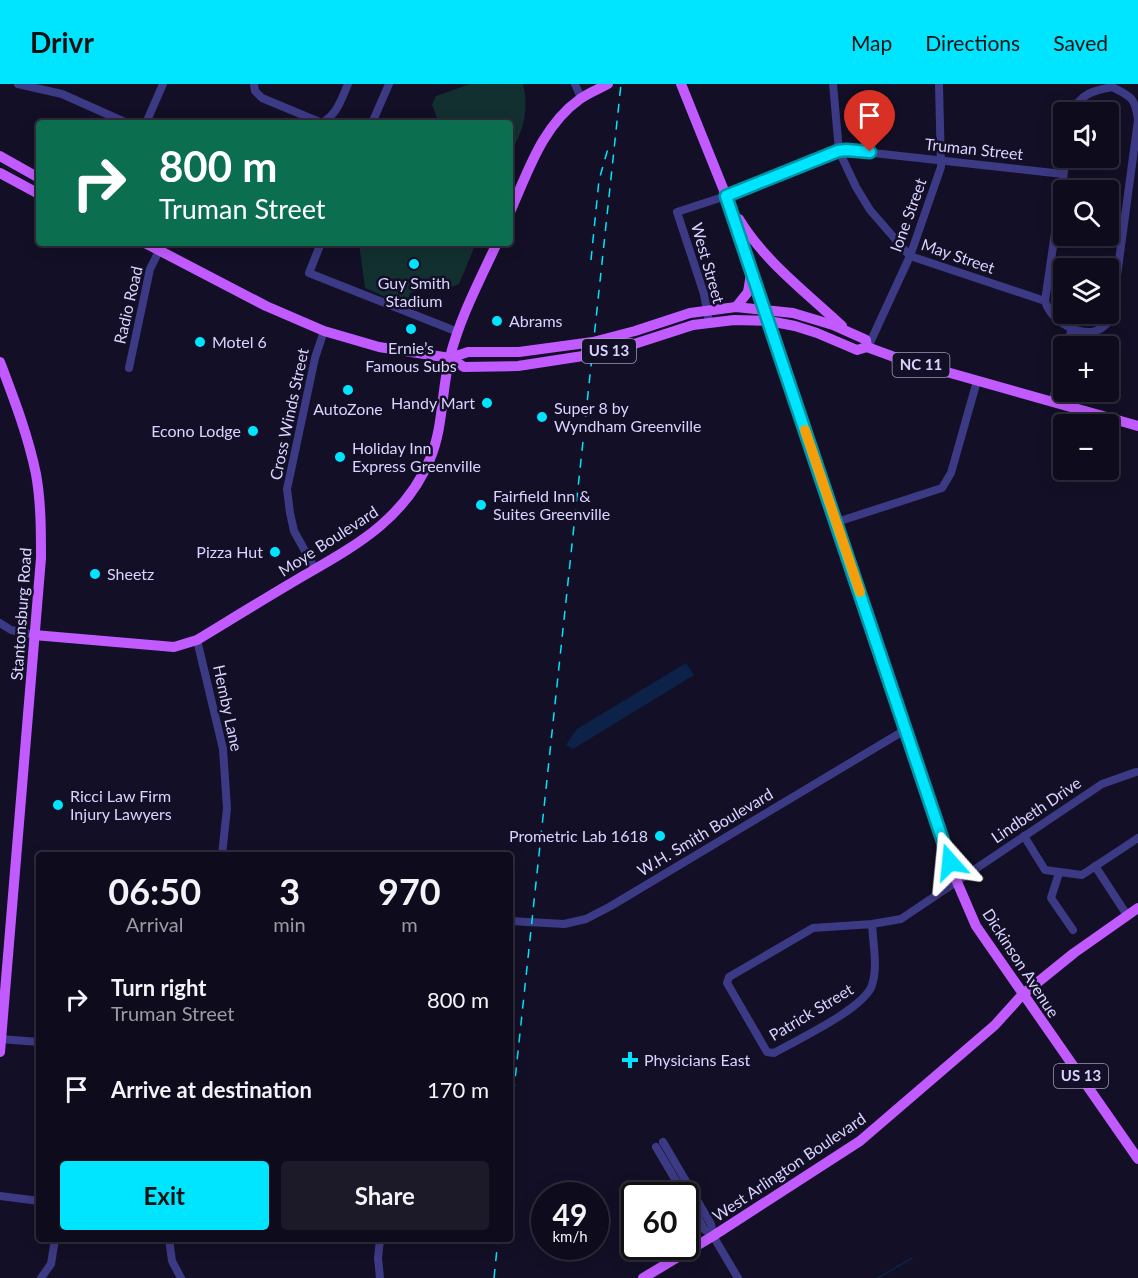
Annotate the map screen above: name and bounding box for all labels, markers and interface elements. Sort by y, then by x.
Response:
text: Drivr [30,25,94,59]
text: Map [851,30,892,55]
text: Directions [925,30,1020,55]
text: Saved [1053,30,1108,55]
pin [844,90,895,152]
icon: arrive [853,99,886,132]
map controls [1053,102,1119,480]
button: sound [1053,102,1119,168]
street label: Truman Street [924,134,1024,163]
text: 800 m [159,141,277,191]
icon: right [60,144,138,222]
street label: Ione Street [885,175,930,254]
button: search [1053,180,1119,246]
text: Truman Street [159,192,326,225]
street label: West Street [688,220,729,306]
street label: May Street [919,234,998,277]
marker: Guy Smith Stadium [407,257,421,271]
button: layers [1053,258,1119,324]
street label: Radio Road [109,264,146,346]
place label: Guy Smith Stadium [378,273,450,310]
place label: Abrams [509,311,563,330]
marker: Abrams [490,314,504,328]
marker: Ernie’s Famous Subs [404,322,418,336]
place label: Motel 6 [212,332,267,351]
marker: Motel 6 [193,335,207,349]
button: + [1053,336,1119,402]
place label: Ernie’s Famous Subs [365,338,457,375]
road number: US 13 [582,339,636,363]
street label: Cross Winds Street [265,346,312,482]
road number: NC 11 [892,353,950,377]
marker: AutoZone [341,383,355,397]
place label: Handy Mart [391,393,475,412]
marker: Handy Mart [480,396,494,410]
place label: Super 8 by Wyndham Greenville [554,398,701,435]
place label: AutoZone [313,399,383,418]
marker: Super 8 by Wyndham Greenville [535,410,549,424]
button: − [1053,414,1119,480]
place label: Econo Lodge [151,421,241,440]
marker: Econo Lodge [246,424,260,438]
place label: Holiday Inn Express Greenville [352,438,481,475]
marker: Holiday Inn Express Greenville [333,450,347,464]
place label: Fairfield Inn & Suites Greenville [493,486,610,523]
marker: Fairfield Inn & Suites Greenville [474,498,488,512]
street label: Moye Boulevard [274,501,381,580]
place label: Pizza Hut [196,542,263,561]
marker: Pizza Hut [268,545,282,559]
street label: Stantonsburg Road [6,547,35,681]
place label: Sheetz [107,564,154,583]
marker: Sheetz [88,567,102,581]
street label: Hemby Lane [210,663,247,753]
street label: Lindbeth Drive [987,773,1084,847]
street label: W.H. Smith Boulevard [634,784,776,880]
place label: Ricci Law Firm Injury Lawyers [70,786,172,823]
marker: Ricci Law Firm Injury Lawyers [51,798,65,812]
place label: Prometric Lab 1618 [509,826,648,845]
marker: Prometric Lab 1618 [653,829,667,843]
position arrow [918,830,982,894]
text: 06:50 [108,869,201,913]
text: 3 [279,869,300,913]
text: 970 [378,869,441,913]
street label: Dickinson Avenue [979,905,1064,1021]
text: Arrival [126,912,183,936]
text: min [273,912,306,936]
text: m [401,912,418,936]
text: Turn right [111,974,206,1001]
street label: Patrick Street [765,979,856,1044]
icon: right [60,983,93,1016]
text: 800 m [427,986,489,1013]
text: Truman Street [111,1001,234,1025]
place label: Physicians East [644,1050,751,1069]
marker: Physicians East [621,1051,639,1069]
road number: US 13 [1054,1064,1108,1088]
icon: arrive [60,1073,93,1106]
text: Arrive at destination [111,1076,312,1103]
text: 170 m [427,1076,489,1103]
street label: West Arlington Boulevard [709,1108,869,1225]
button: Exit [60,1161,269,1230]
button: Share [281,1161,489,1230]
speed limit sign: 60 [621,1182,699,1260]
text: 49 [553,1196,587,1232]
text: km/h [552,1227,588,1245]

